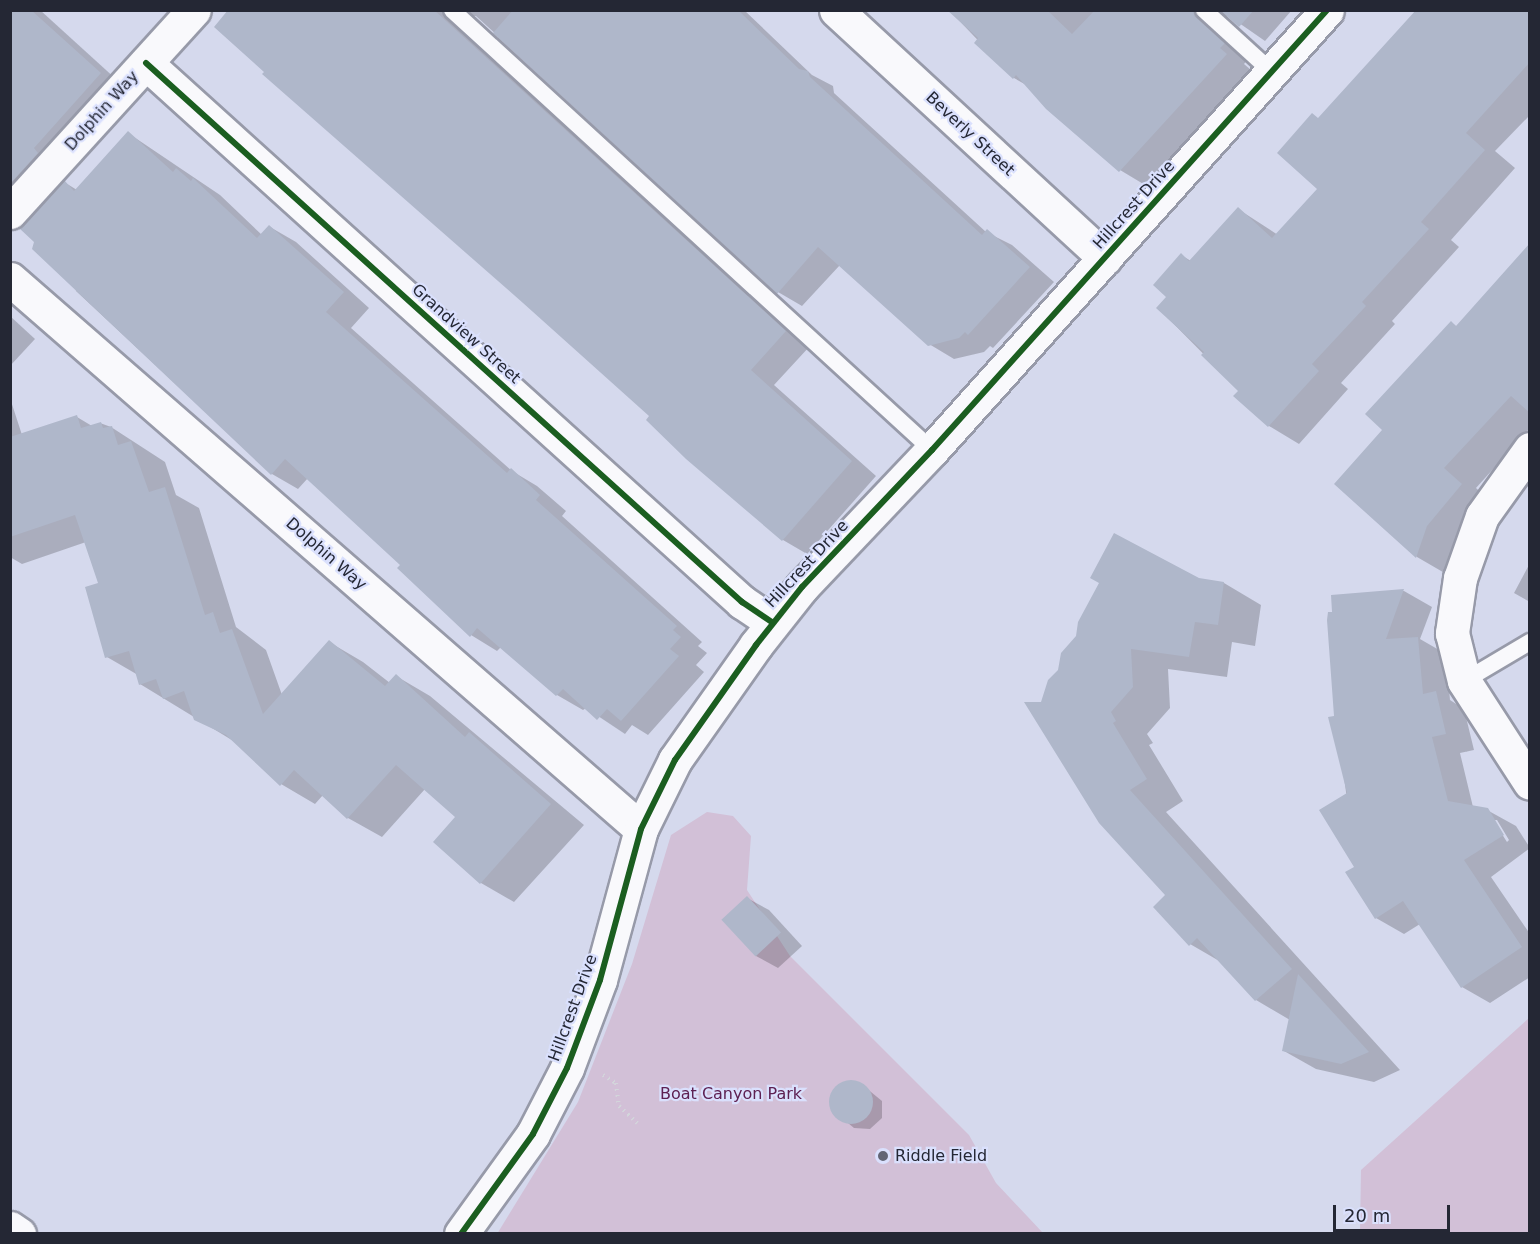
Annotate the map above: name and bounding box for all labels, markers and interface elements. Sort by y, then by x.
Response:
street label: Dolphin Way [61,67,143,155]
street label: Beverly Street [922,88,1018,180]
street label: Hillcrest Drive [1089,157,1179,253]
street label: Grandview Street [408,280,524,388]
street label: Dolphin Way [282,514,370,594]
street label: Hillcrest Drive [762,516,852,612]
street label: Hillcrest Drive [545,952,601,1064]
park label: Boat Canyon Park [660,1084,802,1104]
place label: Riddle Field [895,1146,987,1166]
marker: Riddle Field [876,1149,890,1163]
scale bar [1336,1193,1453,1231]
text: 20 m [1344,1205,1390,1226]

